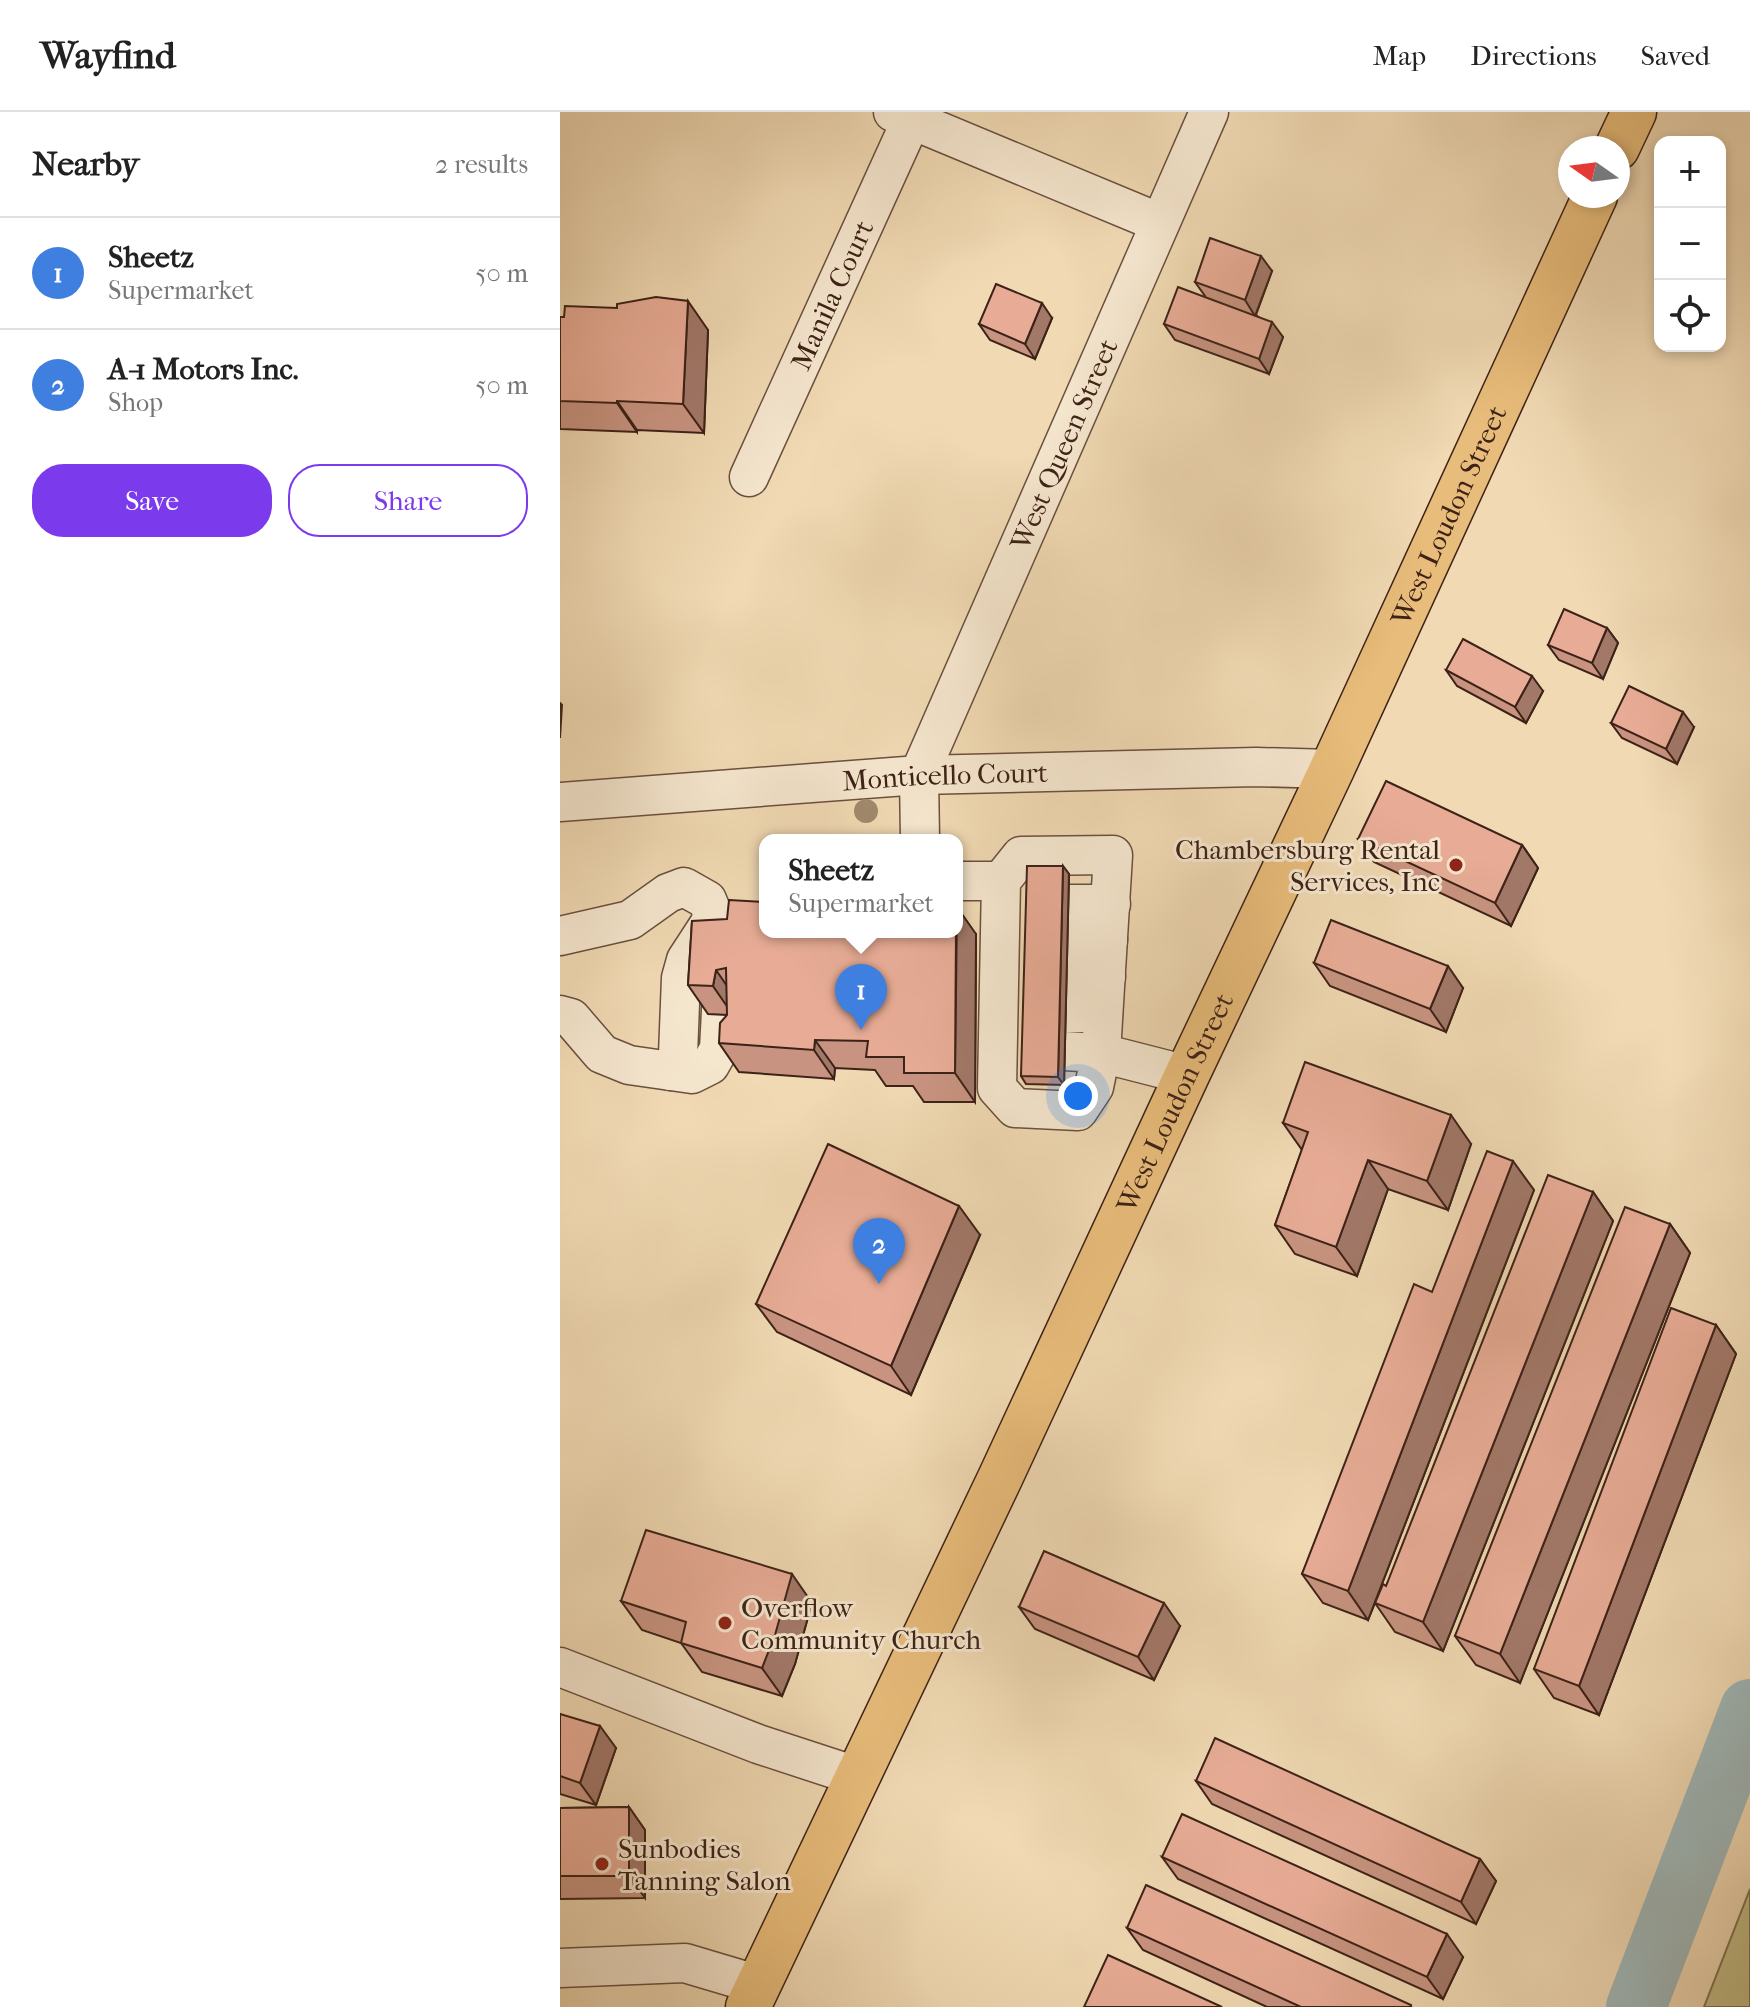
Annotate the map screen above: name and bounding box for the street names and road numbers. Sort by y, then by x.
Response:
street label: Manila Court [784,215,881,375]
street label: West Queen Street [1003,334,1125,556]
street label: West Loudon Street [1384,400,1514,631]
street label: Monticello Court [841,756,1048,798]
street label: West Loudon Street [1109,988,1240,1218]

